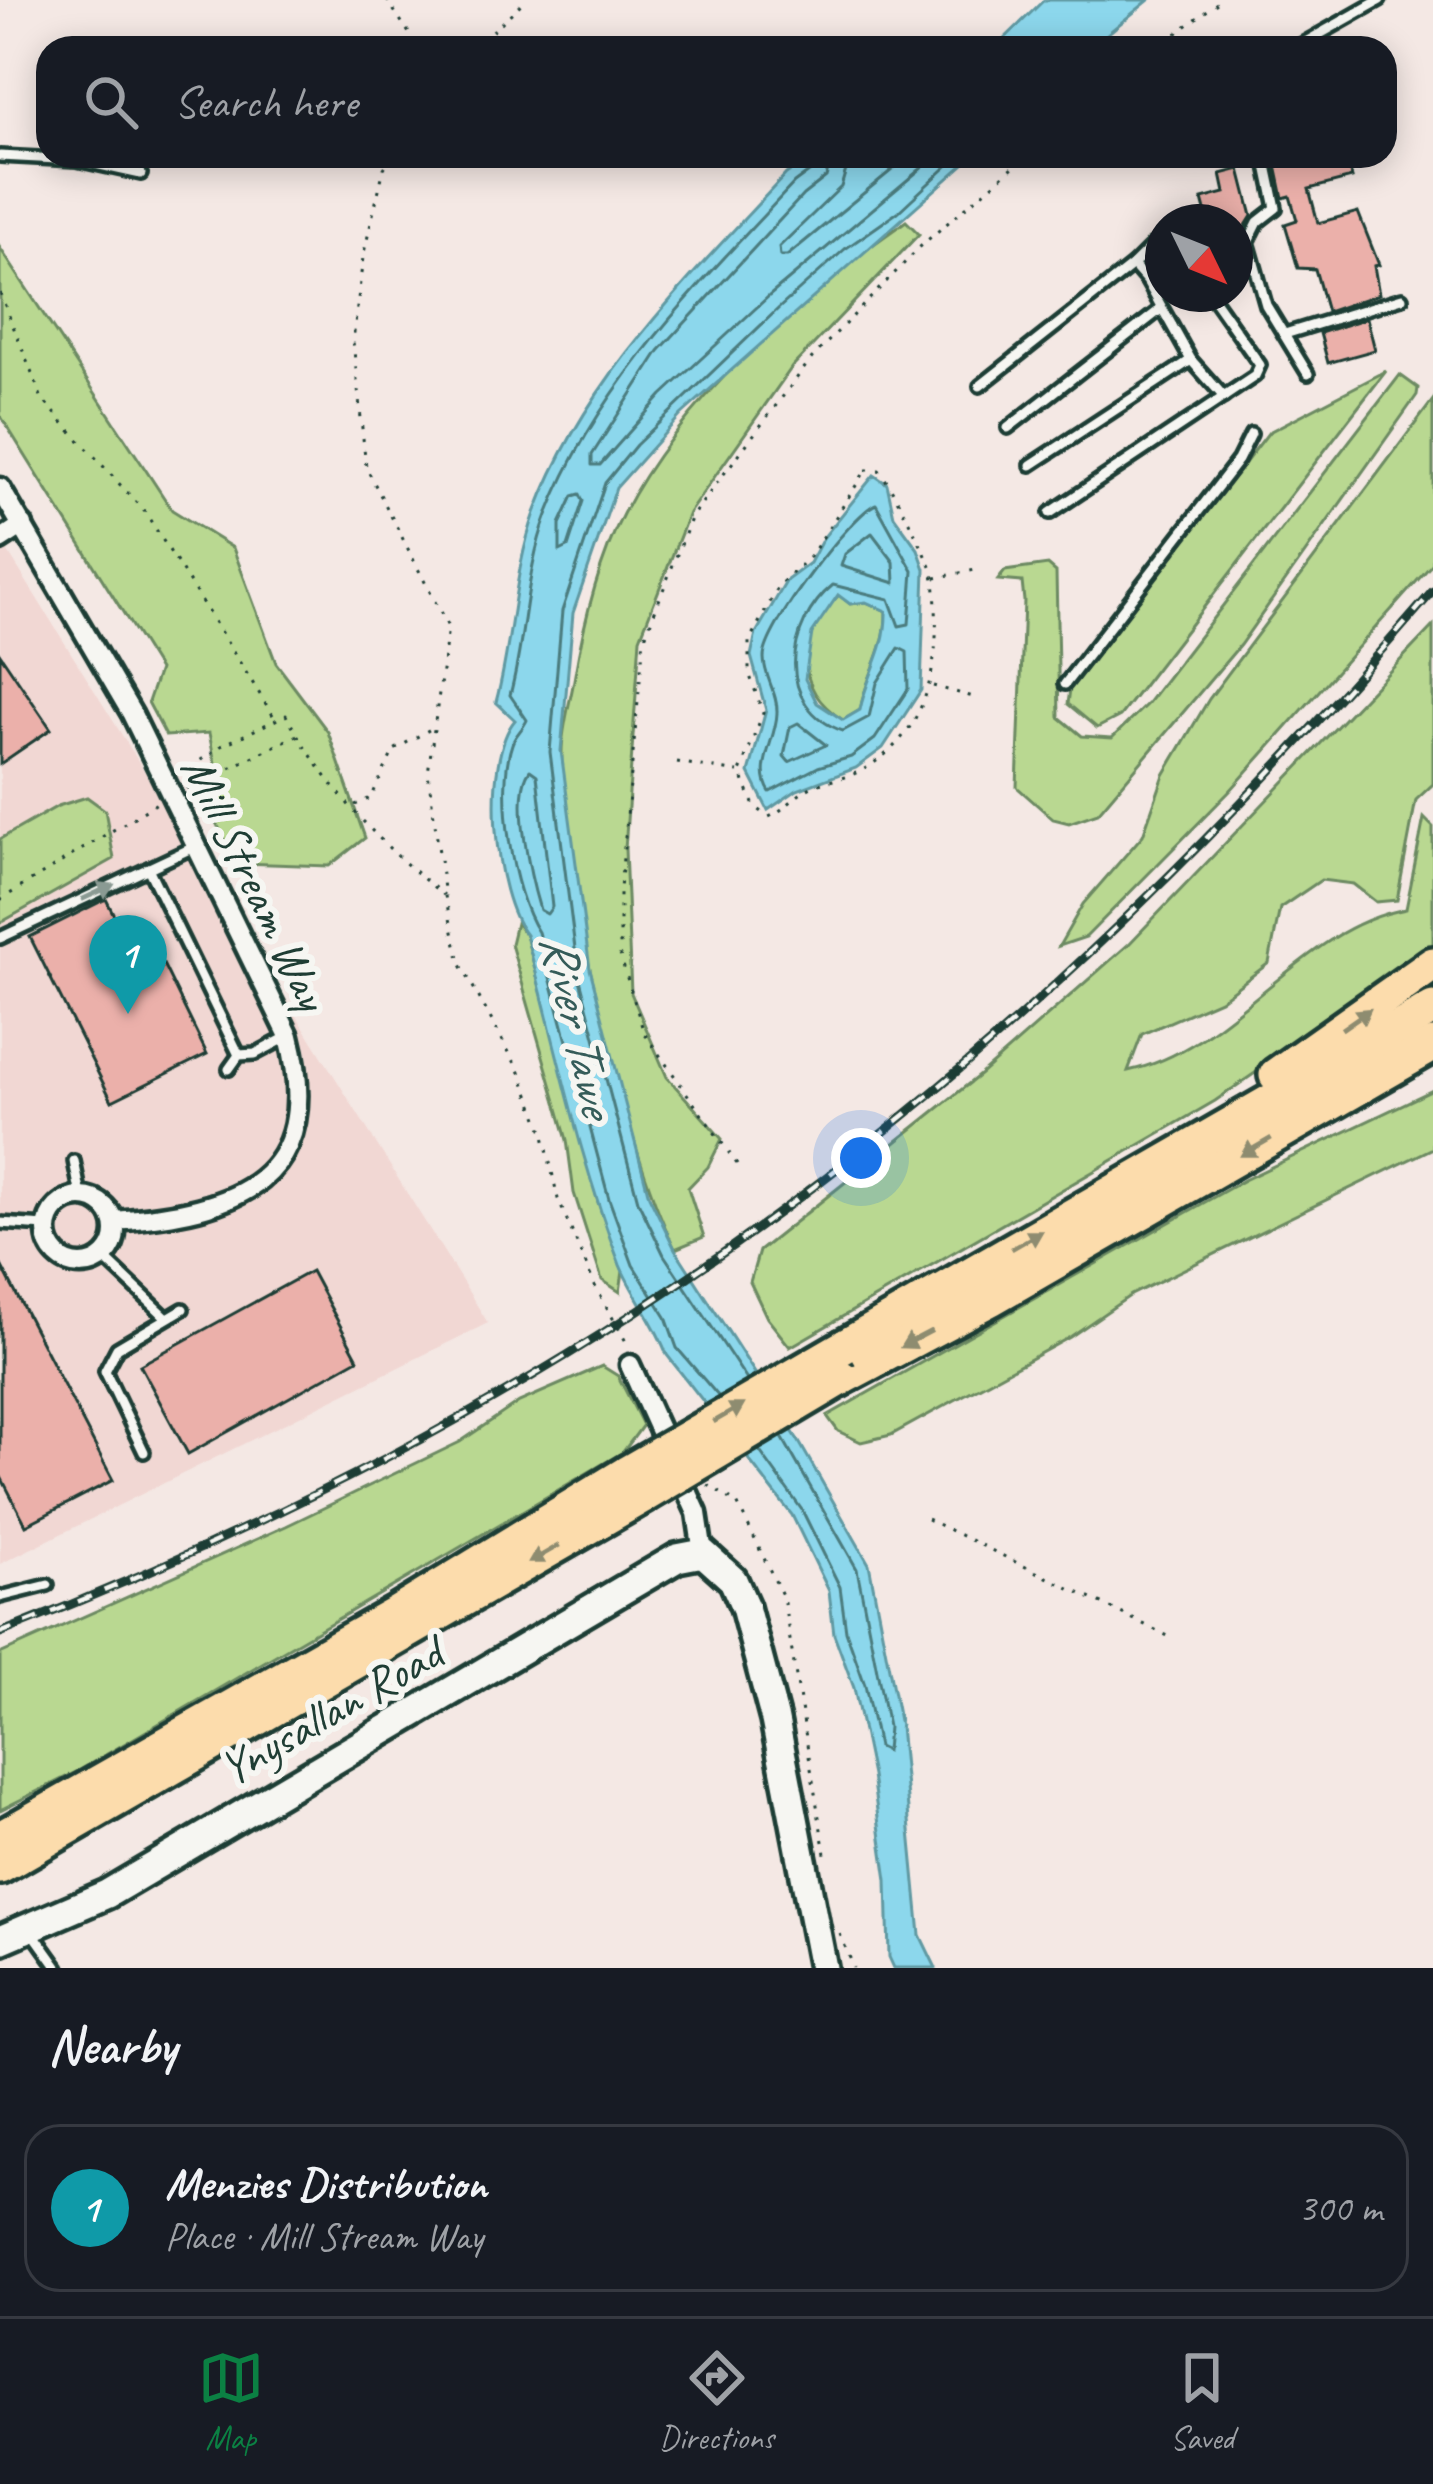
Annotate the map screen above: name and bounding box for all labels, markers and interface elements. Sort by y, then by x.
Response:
search box [36,36,1397,168]
icon: search [78,69,144,135]
text: Search here [174,74,357,131]
north arrow [1145,204,1253,312]
street label: Mill Stream Way [168,746,344,1022]
one-way arrow [81,882,116,902]
pin: 1 [89,915,167,1014]
water label: River Tawe [526,928,632,1128]
one-way arrow [1340,1008,1372,1031]
your location [831,1128,891,1188]
one-way arrow [1239,1136,1273,1157]
one-way arrow [1010,1231,1044,1252]
one-way arrow [899,1328,934,1348]
one-way arrow [712,1403,746,1424]
one-way arrow [527,1543,561,1564]
street label: Ynysallan Road [208,1619,459,1799]
text: Nearby [48,2014,176,2078]
text: Menzies Distribution [165,2155,487,2212]
text: 1 [81,2184,99,2233]
text: 300 m [1298,2184,1382,2233]
text: Place · Mill Stream Way [165,2212,483,2261]
tab: Map [198,2345,264,2459]
tab: Directions [659,2345,774,2459]
tab: Saved [1169,2345,1235,2459]

